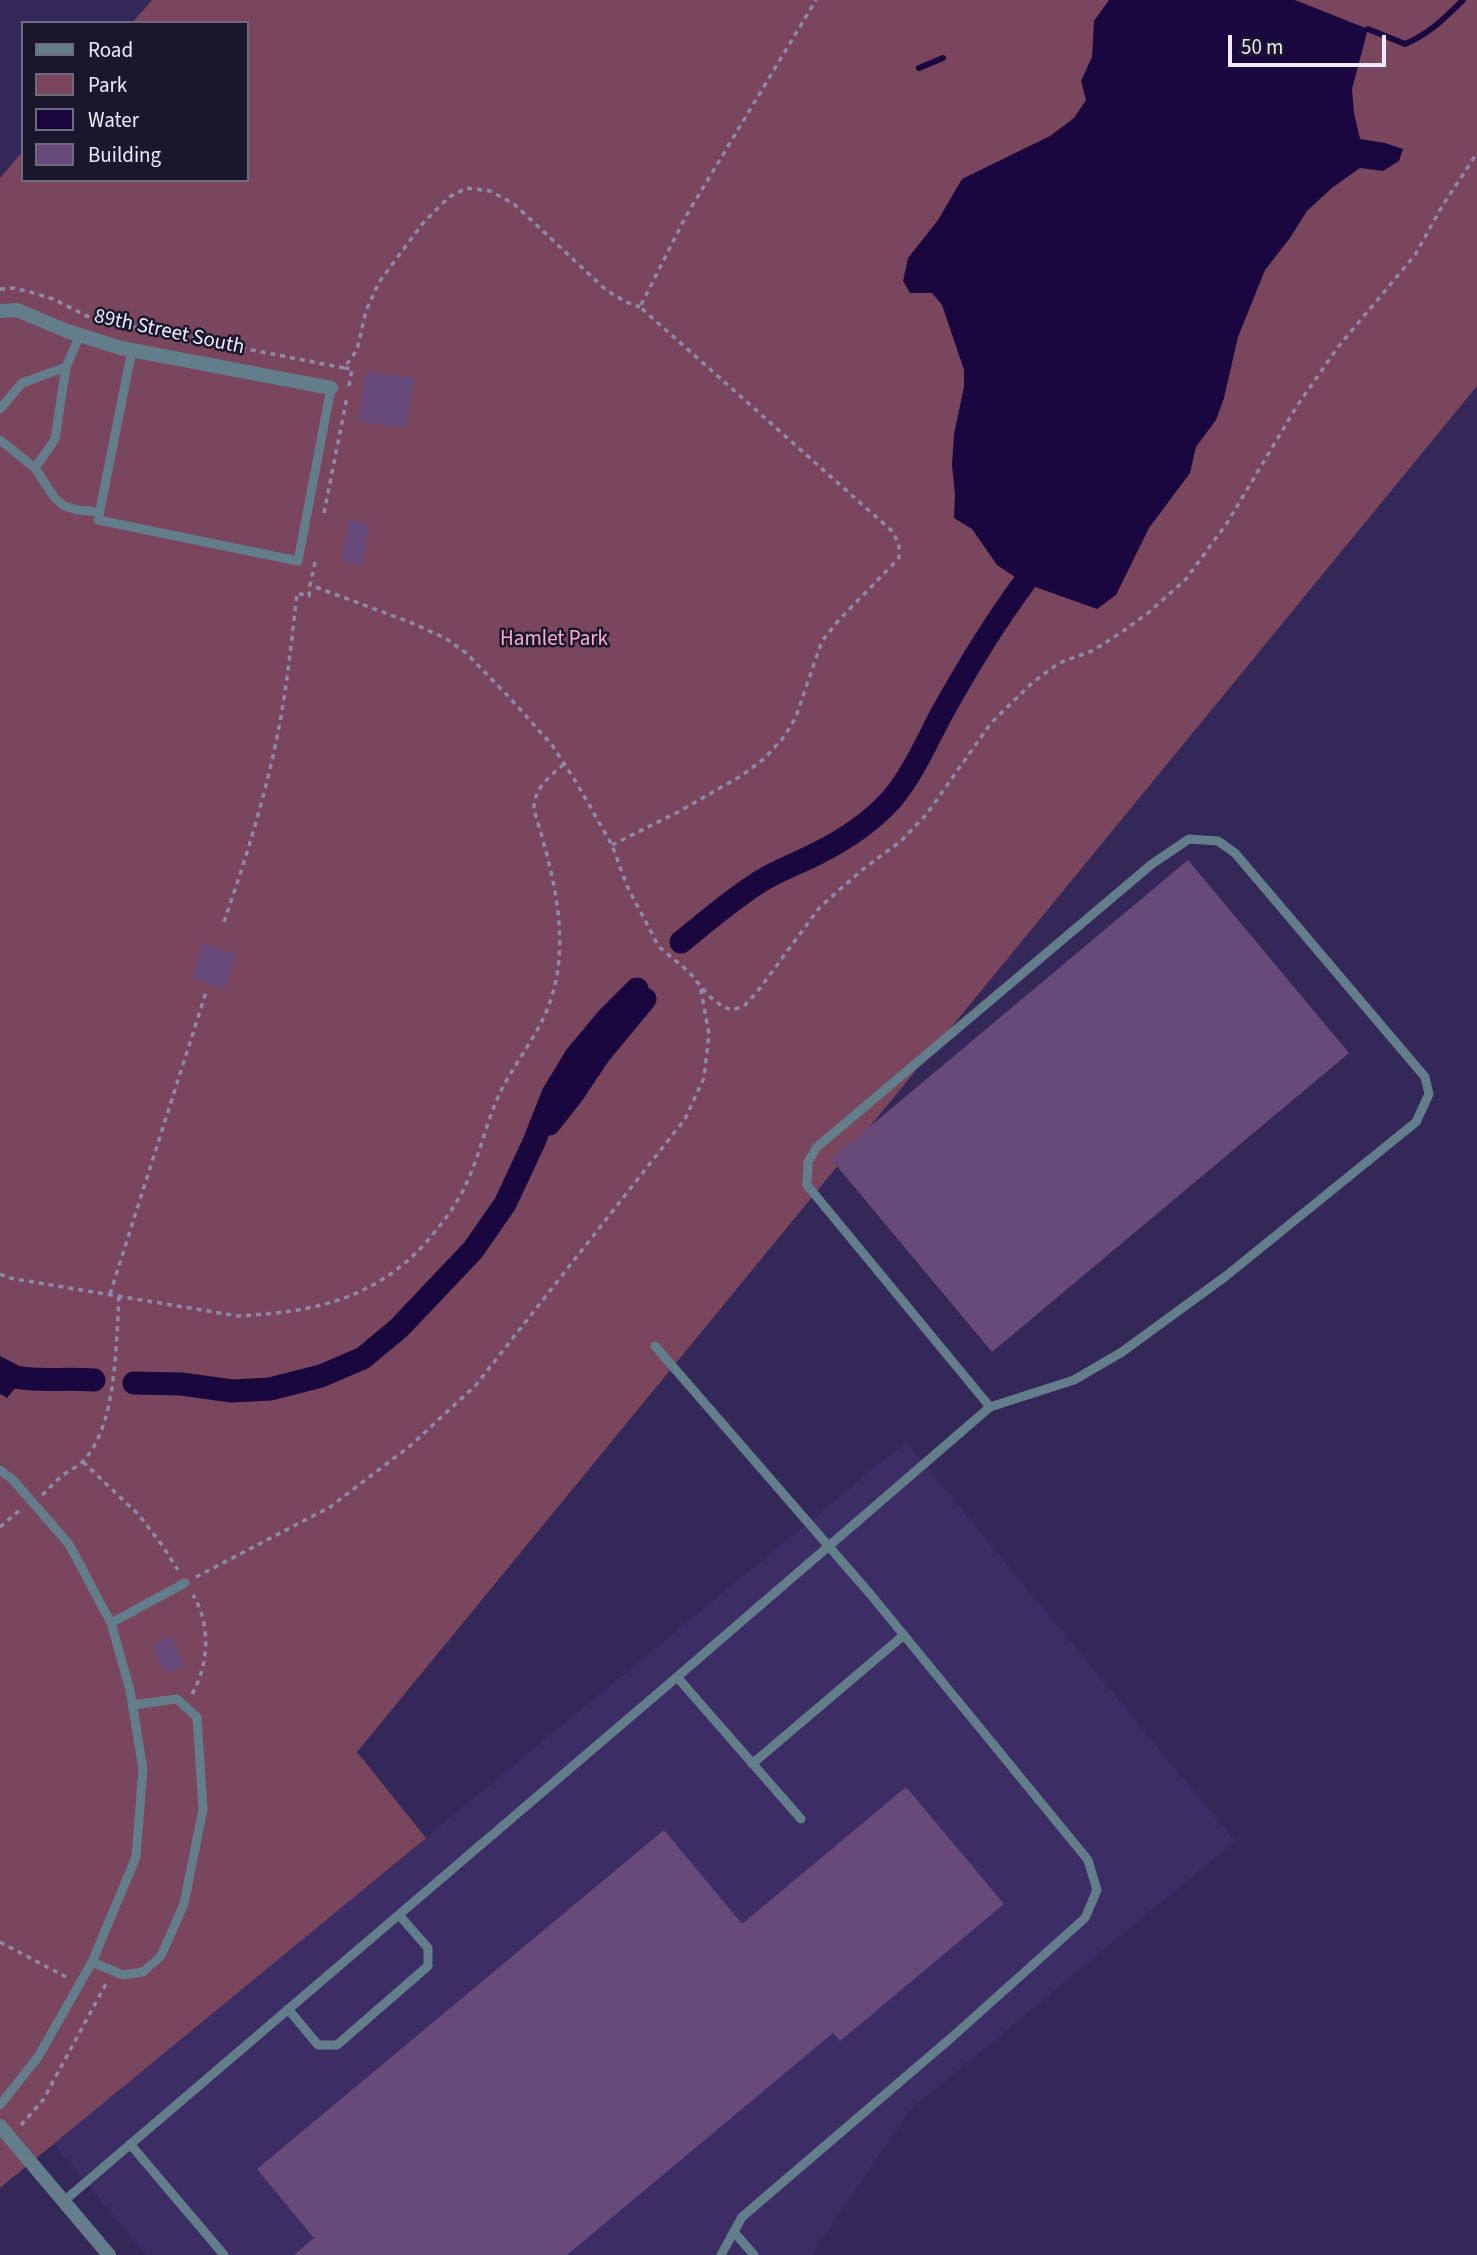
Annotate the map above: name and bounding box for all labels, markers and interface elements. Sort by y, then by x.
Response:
legend [21,21,248,182]
scale bar [1232,21,1390,65]
text: 50 m [1241,32,1283,62]
text: Road [88,35,133,65]
text: Park [88,70,127,100]
text: Water [88,105,139,135]
text: Building [88,140,161,170]
street label: 89th Street South [92,305,246,361]
park label: Hamlet Park [500,627,608,653]

